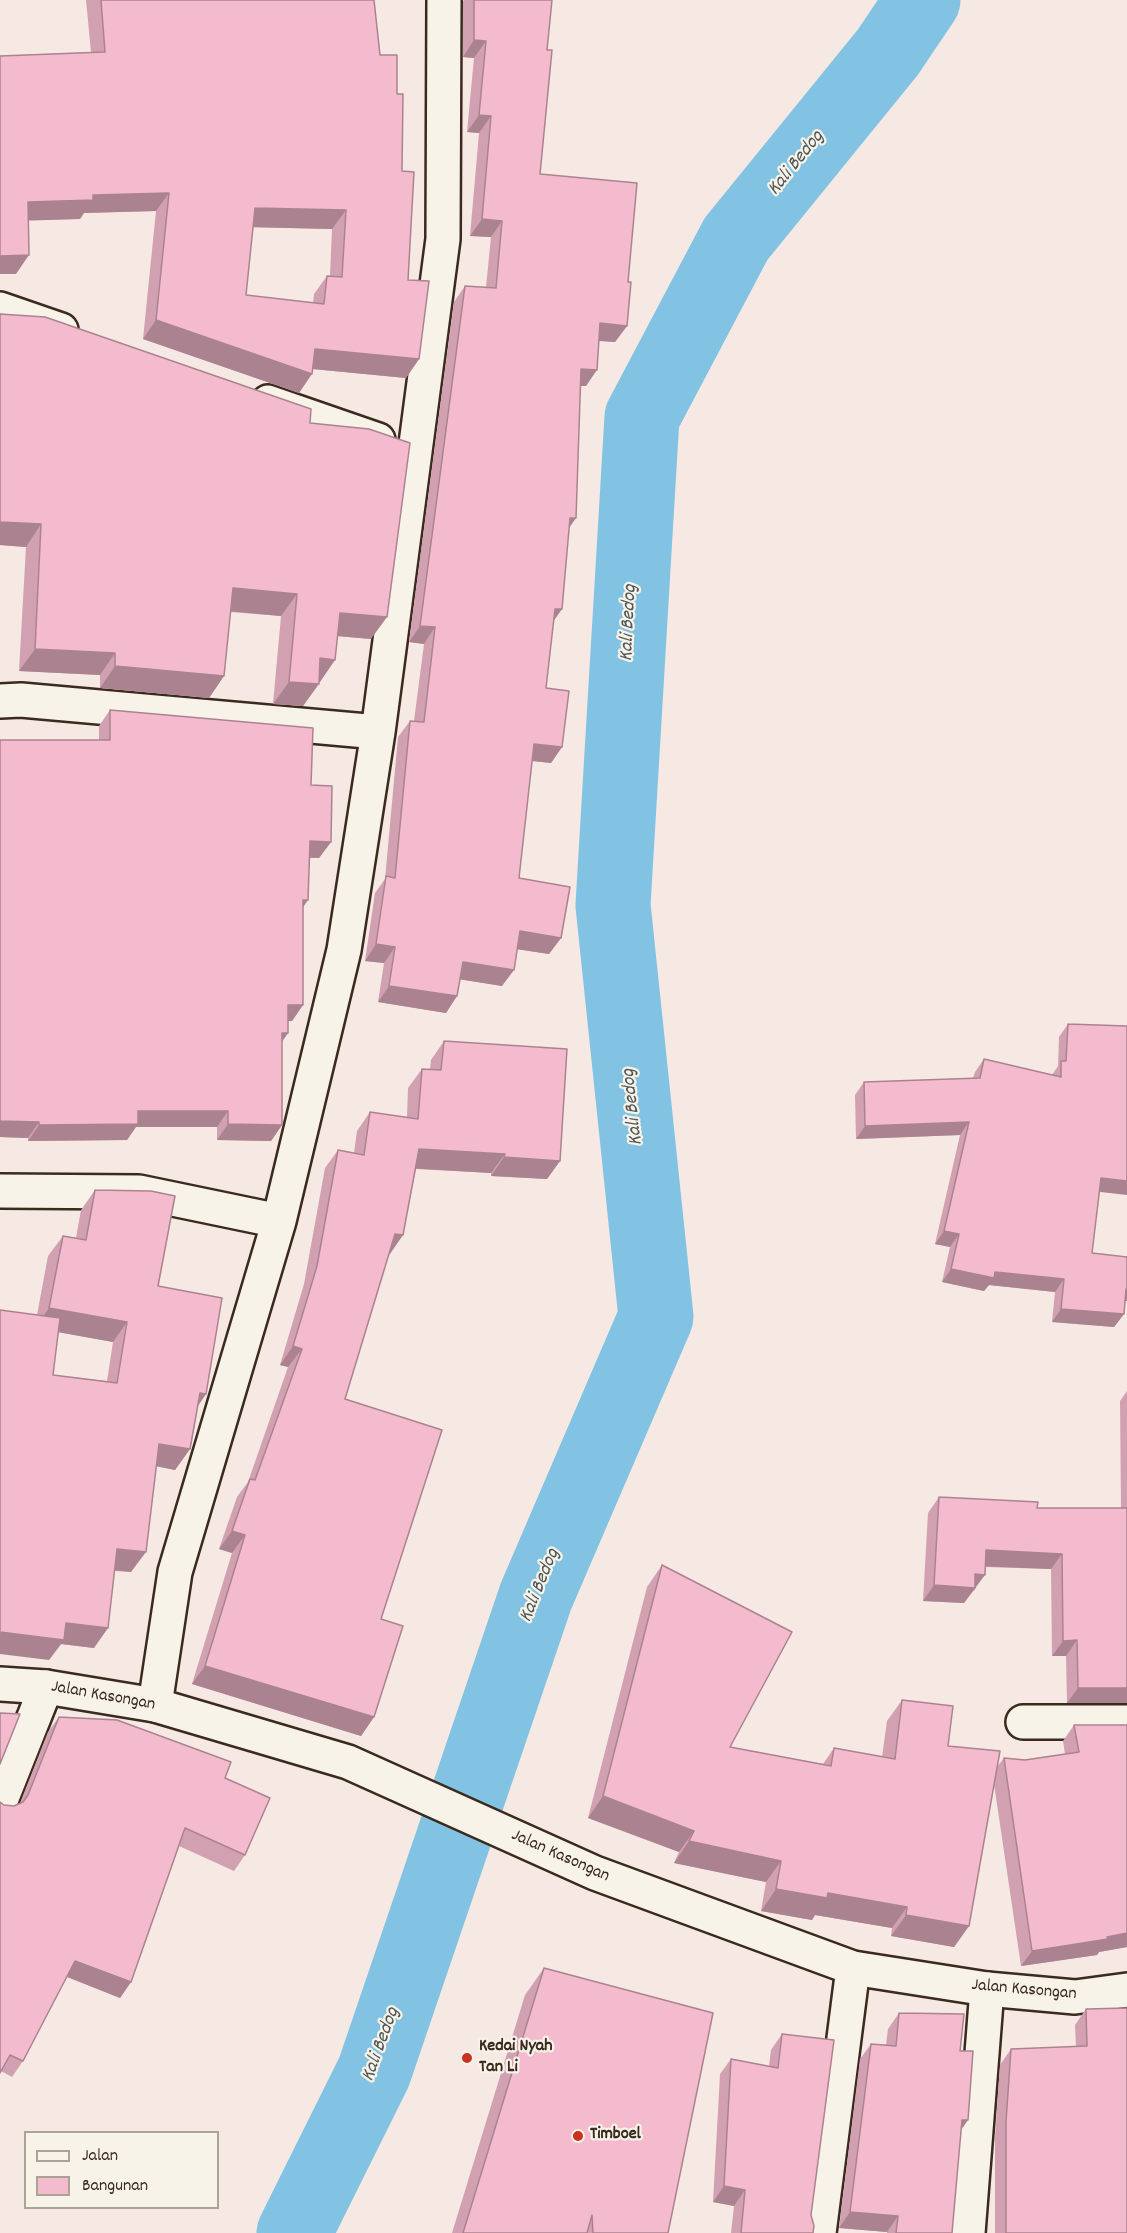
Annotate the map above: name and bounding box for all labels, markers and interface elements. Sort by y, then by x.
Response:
water label: Kali Bedog [763,127,831,201]
water label: Kali Bedog [616,584,644,662]
water label: Kali Bedog [618,1067,650,1147]
water label: Kali Bedog [515,1546,567,1626]
street label: Jalan Kasongan [49,1677,157,1717]
street label: Jalan Kasongan [507,1826,613,1888]
street label: Jalan Kasongan [971,1976,1077,2006]
water label: Kali Bedog [358,2005,406,2085]
place label: Kedai Nyah Tan Li [479,2037,552,2080]
marker: Kedai Nyah Tan Li [460,2051,474,2065]
place label: Timboel [590,2125,641,2147]
marker: Timboel [571,2129,585,2143]
legend [24,2131,219,2209]
text: Jalan [82,2144,118,2169]
text: Bangunan [82,2174,148,2199]

